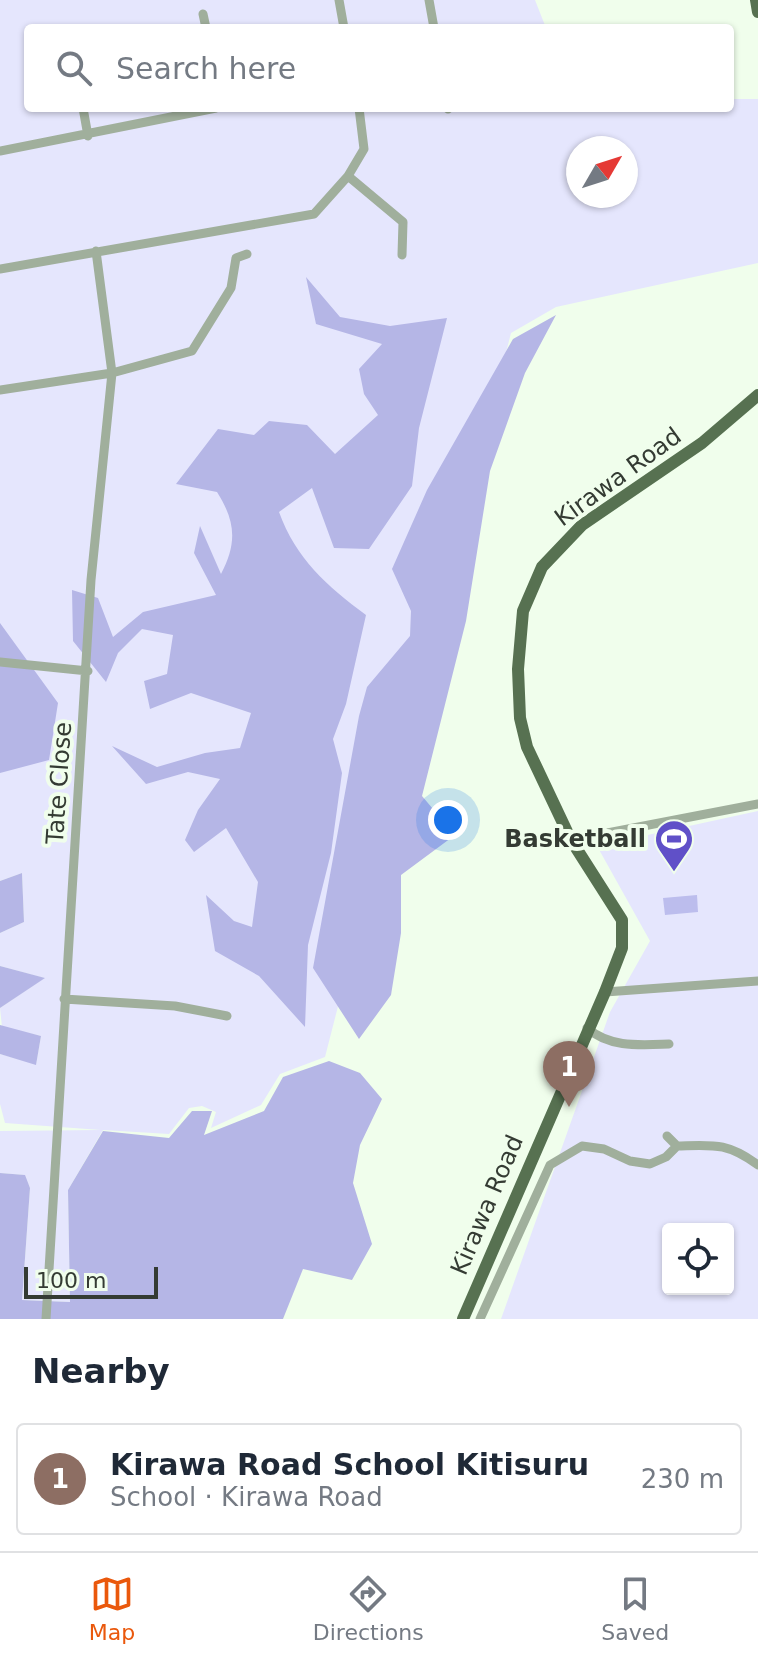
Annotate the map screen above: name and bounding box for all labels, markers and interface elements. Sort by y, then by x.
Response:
search box [24,24,734,112]
icon: search [52,46,96,90]
text: Search here [116,51,296,86]
north arrow [566,136,638,208]
street label: Kirawa Road [549,422,687,532]
street label: Tate Close [41,721,77,846]
your location [428,800,468,840]
sports icon: Basketball [653,818,695,873]
place label: Basketball [504,825,646,853]
pin: 1 [543,1041,595,1107]
street label: Kirawa Road [445,1131,529,1279]
map controls [662,1223,734,1295]
button: locate [662,1223,734,1295]
scale bar [24,1263,158,1299]
text: 100 m [36,1268,106,1293]
text: Nearby [32,1351,170,1391]
text: Kirawa Road School Kitisuru [110,1447,589,1482]
text: 1 [51,1464,69,1494]
text: 230 m [641,1464,724,1494]
text: School · Kirawa Road [110,1482,383,1512]
tab: Map [89,1572,135,1645]
tab: Directions [313,1572,424,1645]
tab: Saved [601,1572,669,1645]

